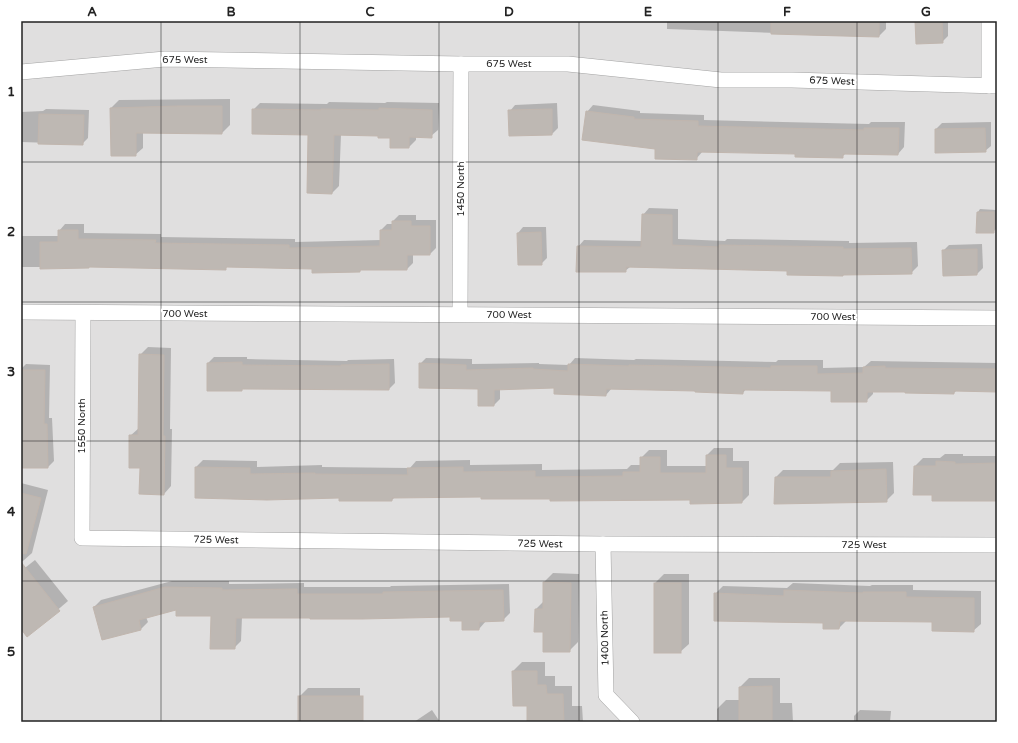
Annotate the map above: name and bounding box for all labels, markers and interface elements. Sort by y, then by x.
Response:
text: A [87,4,97,20]
text: B [226,4,236,20]
text: C [365,4,375,20]
text: D [504,4,514,20]
text: E [644,4,652,20]
text: F [783,4,791,20]
text: G [921,4,931,20]
street label: 675 West [162,54,208,66]
street label: 675 West [486,58,532,70]
street label: 675 West [809,74,855,88]
text: 1 [7,84,15,100]
street label: 1450 North [455,161,467,217]
text: 2 [7,224,15,240]
street label: 700 West [162,308,208,320]
street label: 700 West [486,309,532,321]
street label: 700 West [810,311,856,323]
text: 3 [7,364,15,380]
street label: 1550 North [76,398,88,454]
text: 4 [7,504,16,520]
street label: 725 West [193,534,239,546]
street label: 725 West [517,538,563,550]
street label: 725 West [841,539,887,551]
street label: 1400 North [599,610,611,666]
text: 5 [7,644,15,660]

